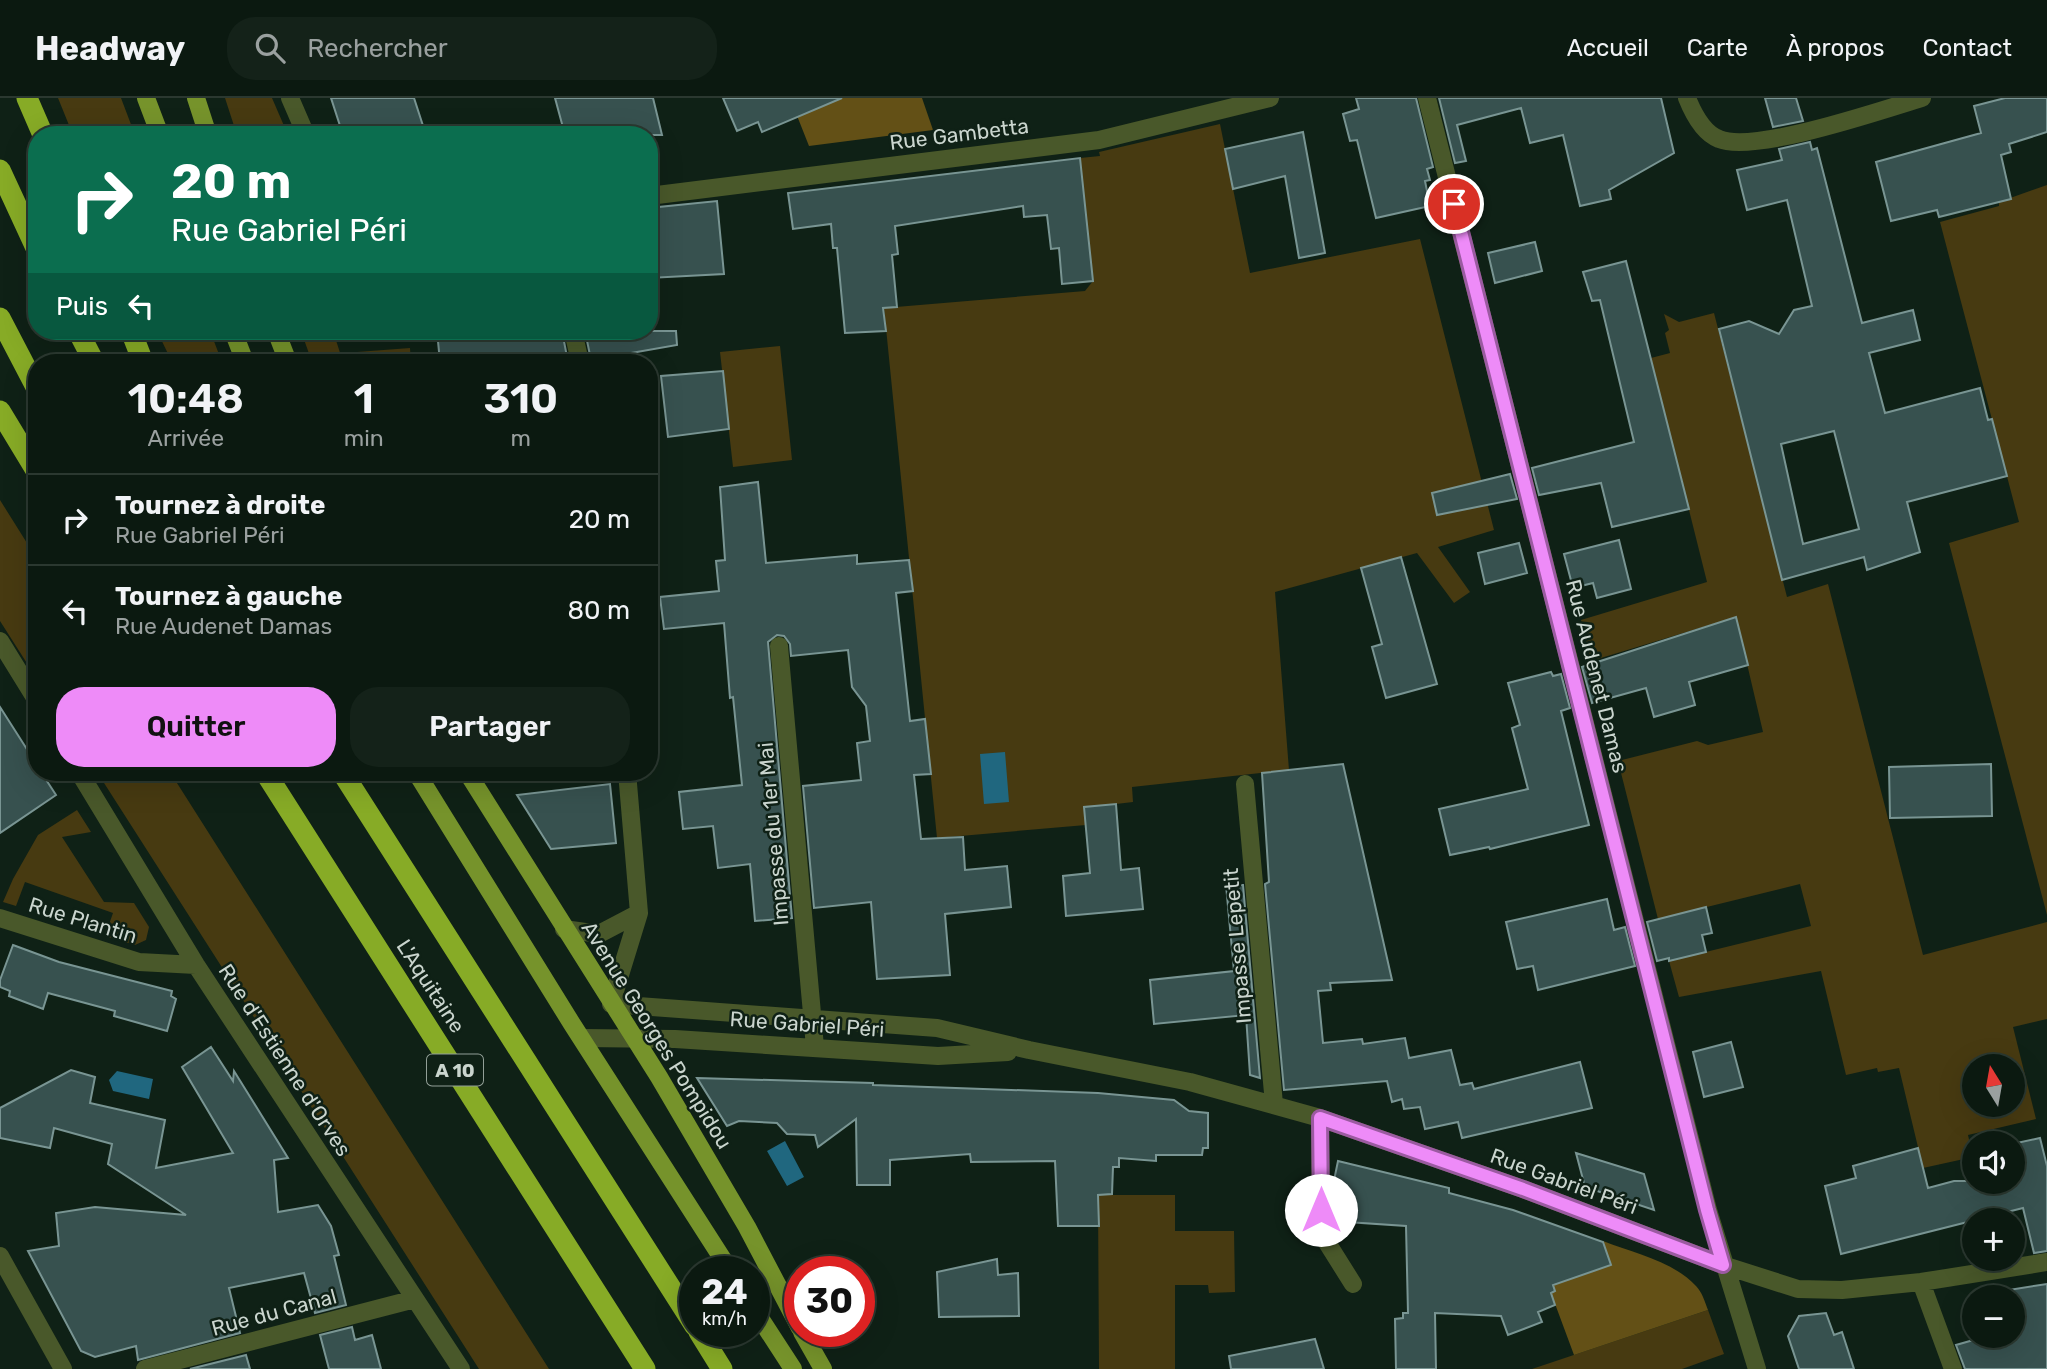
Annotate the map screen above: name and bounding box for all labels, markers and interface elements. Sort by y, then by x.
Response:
search box [227,17,717,80]
text: Headway [35,29,185,68]
icon: search [251,29,289,67]
text: Rechercher [307,33,448,64]
text: Accueil [1567,34,1649,62]
text: Carte [1687,34,1748,62]
text: À propos [1786,34,1885,62]
text: Contact [1923,34,2012,62]
street label: Rue Gambetta [888,113,1030,155]
text: 20 m [171,152,292,210]
icon: right [56,154,147,245]
pin [1424,174,1484,234]
icon: arrive [1435,185,1473,223]
text: Rue Gabriel Péri [171,211,407,249]
icon: left [122,287,160,325]
text: Puis [56,291,108,322]
text: 10:48 [128,374,244,424]
text: 1 [354,374,374,424]
text: 310 [484,374,558,424]
text: Arrivée [148,424,224,452]
text: min [344,424,384,452]
text: m [511,424,531,452]
text: Tournez à droite [115,490,325,521]
icon: right [56,501,94,539]
text: 20 m [569,504,630,535]
text: Rue Gabriel Péri [115,521,285,549]
street label: Rue Audenet Damas [1561,577,1633,775]
text: Tournez à gauche [115,581,343,612]
icon: left [56,592,94,630]
text: 80 m [567,595,630,626]
text: Rue Audenet Damas [115,612,332,640]
button: Quitter [56,687,336,767]
button: Partager [350,687,630,767]
street label: Impasse du 1er Mai [753,741,793,927]
street label: Impasse Lepetit [1218,867,1256,1025]
street label: Rue Plantin [26,892,140,948]
street label: Avenue Georges Pompidou [577,917,737,1153]
street label: L'Aquitaine [392,935,470,1037]
street label: Rue d'Estienne d'Orves [213,959,357,1161]
street label: Rue Gabriel Péri [729,1006,885,1042]
road number: A 10 [427,1054,483,1086]
north arrow [1962,1054,2025,1116]
map controls [1962,1054,2025,1348]
button: sound [1962,1131,2025,1194]
street label: Rue Gabriel Péri [1487,1143,1641,1219]
position arrow [1284,1173,1358,1247]
button: + [1962,1208,2025,1271]
speed limit sign: 30 [784,1256,875,1347]
text: 24 [701,1271,748,1313]
street label: Rue du Canal [209,1283,339,1341]
button: − [1962,1285,2025,1348]
text: km/h [702,1308,747,1330]

